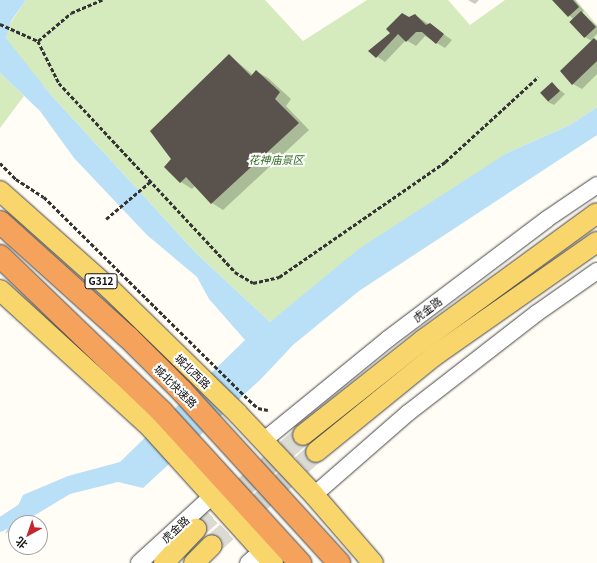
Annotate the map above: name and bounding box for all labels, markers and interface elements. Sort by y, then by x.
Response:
park label: 花神庙景区 [249,152,303,166]
road number: G312 [84,273,118,289]
street label: 虎金路 [410,294,444,324]
street label: 城北西路 [173,351,213,391]
street label: 城北快速路 [152,362,200,410]
street label: 虎金路 [158,513,192,545]
north arrow [8,515,48,555]
text: 北 [12,534,30,553]

